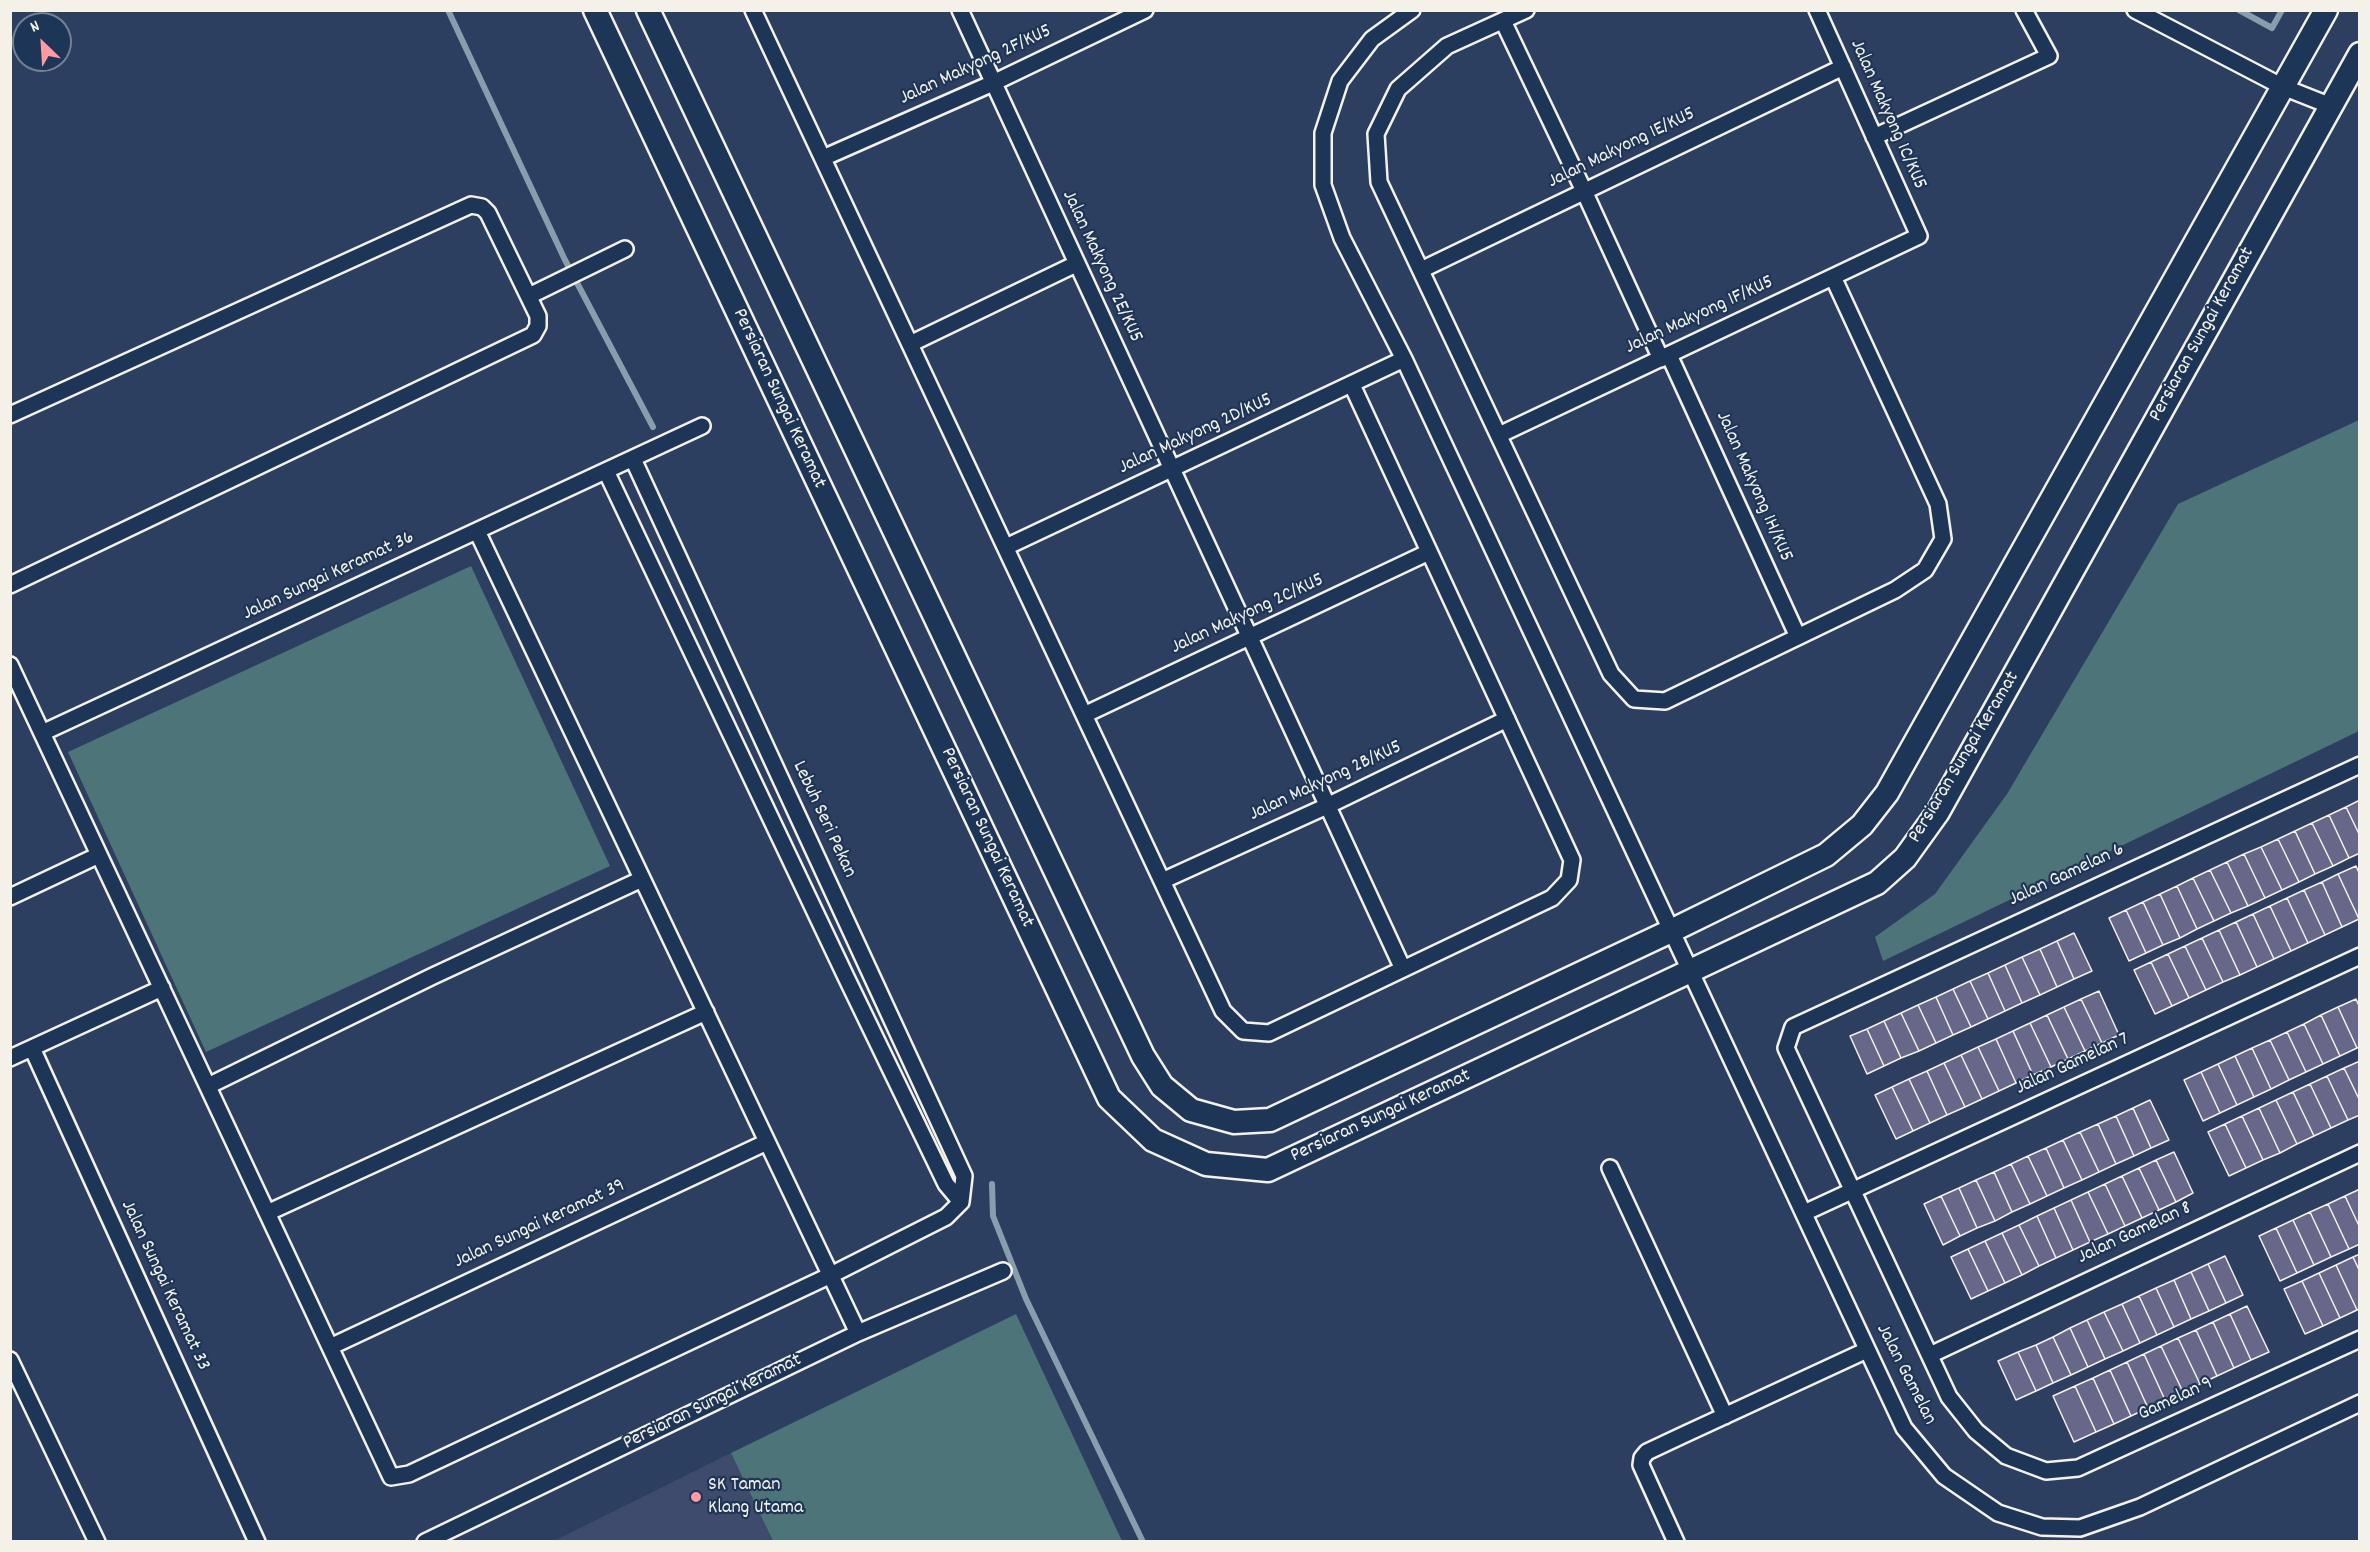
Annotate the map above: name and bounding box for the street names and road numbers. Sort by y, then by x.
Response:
street label: Jalan Makyong 2F/KU5 [896,20,1056,112]
street label: Jalan Makyong 1C/KU5 [1843,36,1931,194]
street label: Jalan Makyong 1E/KU5 [1544,103,1700,195]
street label: Jalan Makyong 2E/KU5 [1055,187,1147,347]
street label: Persiaran Sungai Keramat [2145,244,2261,426]
street label: Jalan Makyong 1F/KU5 [1622,271,1778,361]
street label: Persiaran Sungai Keramat [726,305,830,493]
street label: Jalan Makyong 2D/KU5 [1116,389,1276,481]
street label: Jalan Makyong 1H/KU5 [1709,408,1797,566]
street label: Jalan Sungai Keramat 36 [240,527,418,627]
street label: Jalan Makyong 2C/KU5 [1168,569,1328,661]
street label: Persiaran Sungai Keramat [1904,668,2026,848]
street label: Jalan Makyong 2B/KU5 [1246,736,1406,828]
street label: Persiaran Sungai Keramat [934,744,1038,932]
street label: Lebuh Seri Pekan [786,758,860,882]
street label: Jalan Gamelan 6 [2006,839,2128,913]
street label: Jalan Gamelan 7 [2013,1028,2133,1102]
street label: Persiaran Sungai Keramat [1287,1065,1475,1169]
street label: Jalan Sungai Keramat 39 [451,1175,629,1275]
street label: Jalan Sungai Keramat 33 [114,1197,214,1375]
street label: Jalan Gamelan 8 [2074,1197,2196,1271]
street label: Jalan Gamelan [1869,1321,1941,1429]
street label: Persiaran Sungai Keramat [620,1349,806,1457]
street label: Gamelan 9 [2135,1372,2217,1428]

